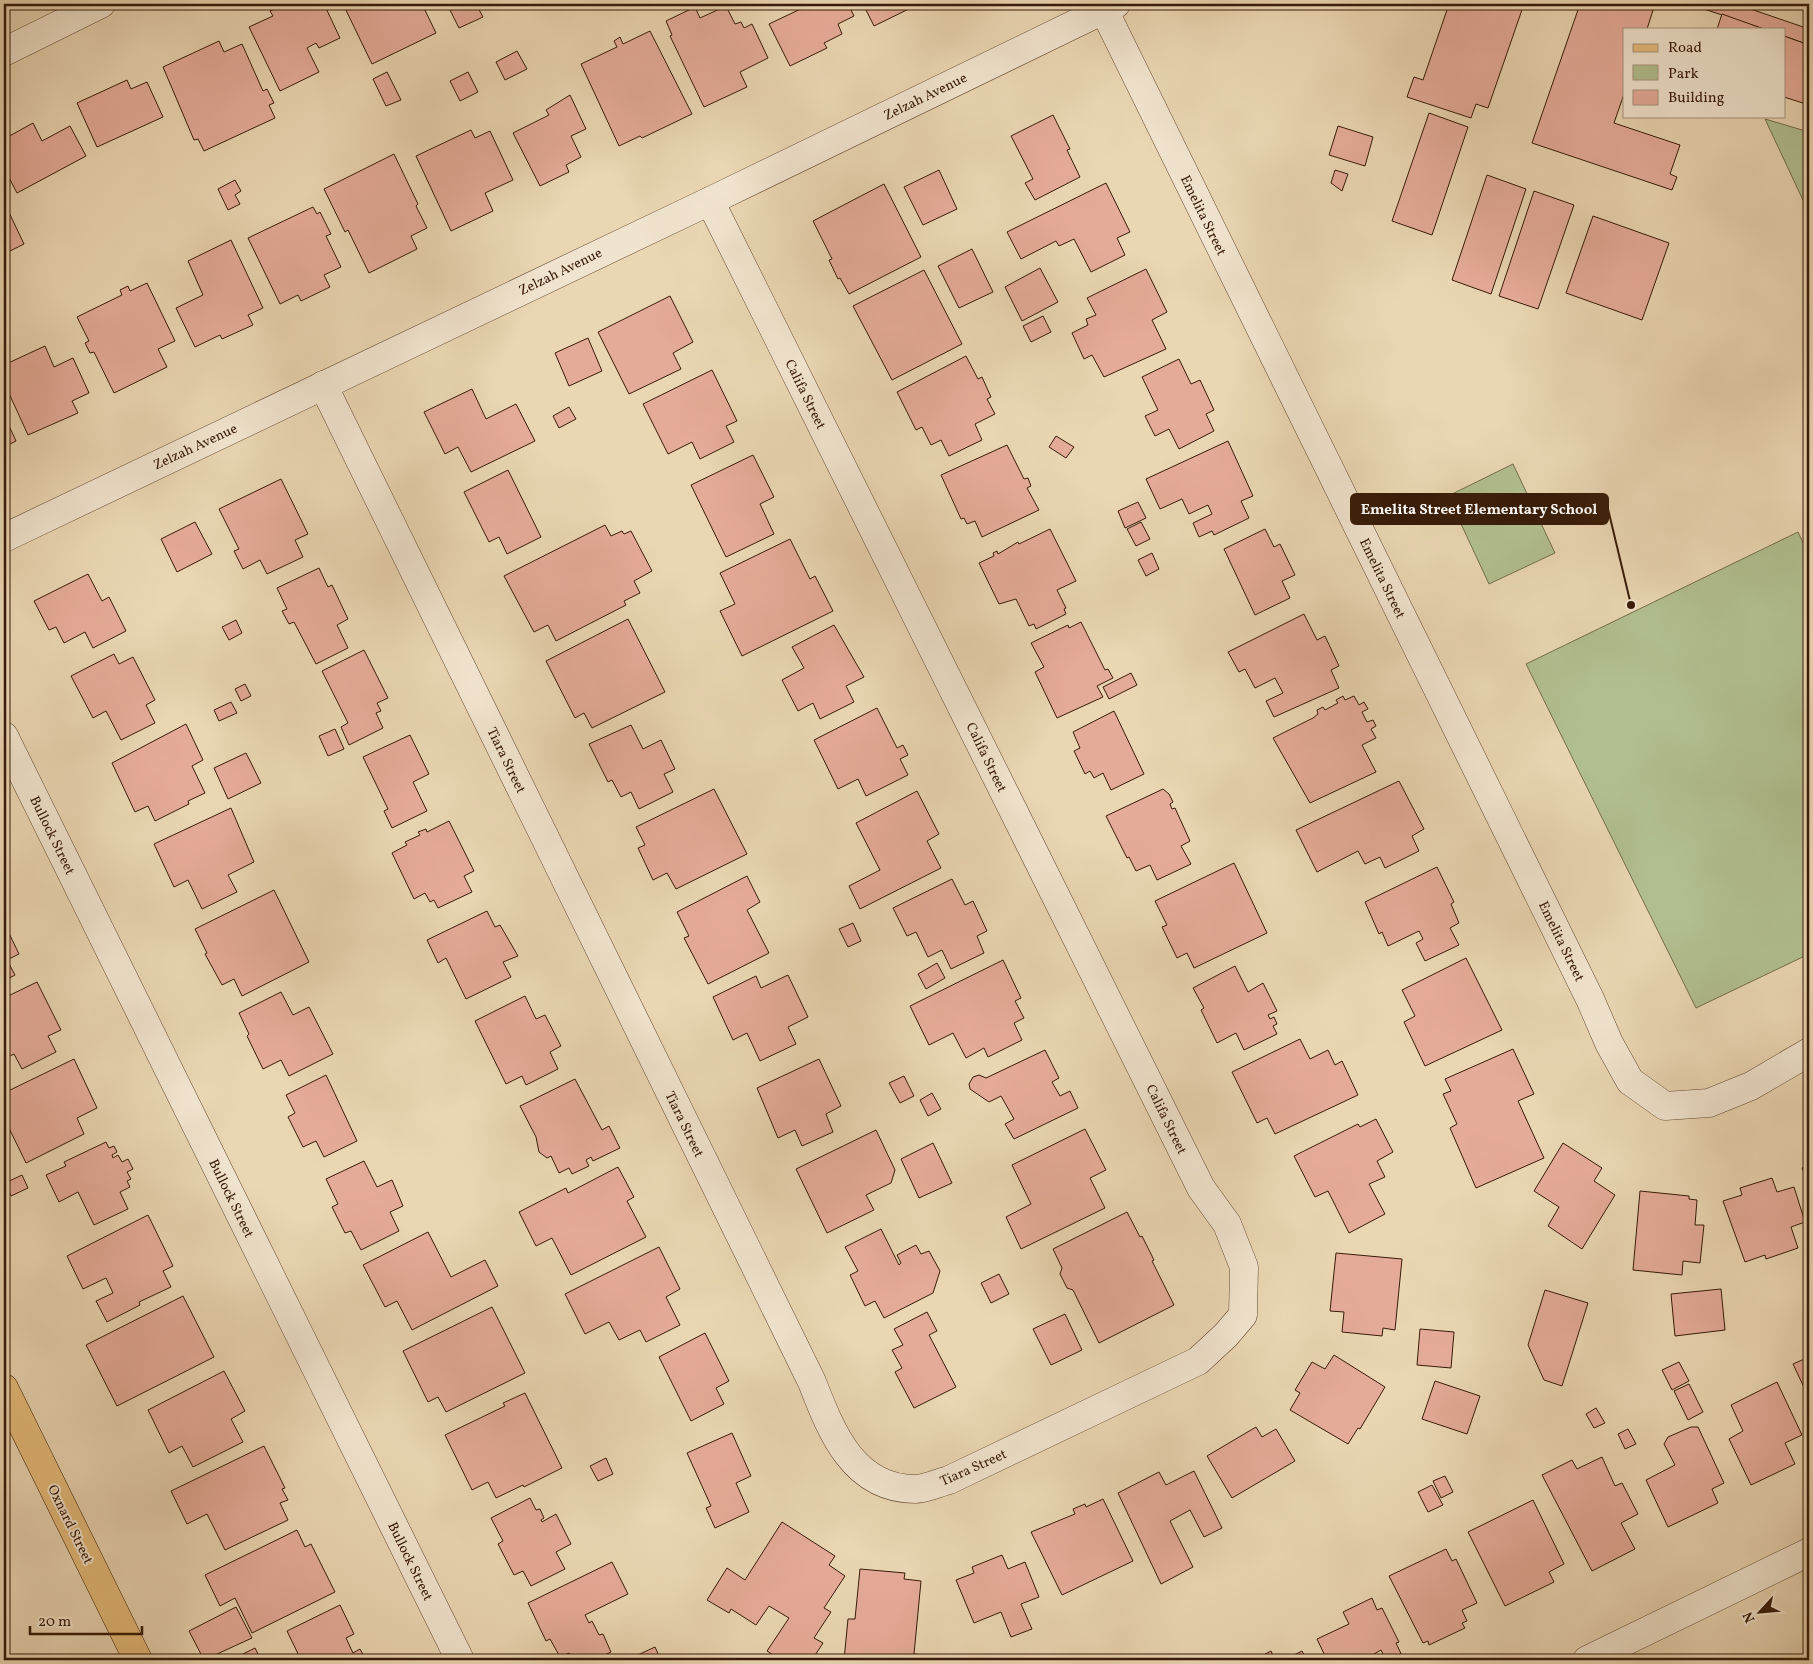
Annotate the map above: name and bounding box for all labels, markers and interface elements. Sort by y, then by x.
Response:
legend [1623,28,1786,118]
text: Road [1668,38,1702,59]
text: Park [1668,64,1699,85]
street label: Zelzah Avenue [881,69,971,126]
text: Building [1668,88,1725,109]
street label: Emelita Street [1175,172,1230,259]
street label: Zelzah Avenue [516,244,606,301]
street label: Califa Street [780,356,830,433]
street label: Zelzah Avenue [151,419,241,475]
callout: Emelita Street Elementary School [1351,494,1608,524]
text: Emelita Street Elementary School [1361,500,1597,521]
street label: Emelita Street [1354,535,1409,622]
street label: Califa Street [961,719,1011,796]
street label: Tiara Street [482,725,530,797]
street label: Bullock Street [24,793,79,878]
street label: Emelita Street [1533,898,1588,985]
street label: Califa Street [1141,1081,1191,1158]
street label: Tiara Street [660,1089,708,1161]
street label: Bullock Street [203,1156,258,1241]
street label: Tiara Street [937,1445,1010,1491]
street label: Oxnard Street [42,1482,97,1568]
street label: Bullock Street [382,1519,437,1604]
north arrow [1736,1586,1786,1636]
scale bar [30,1604,142,1636]
text: N [1739,1608,1760,1626]
text: 20 m [38,1612,71,1633]

